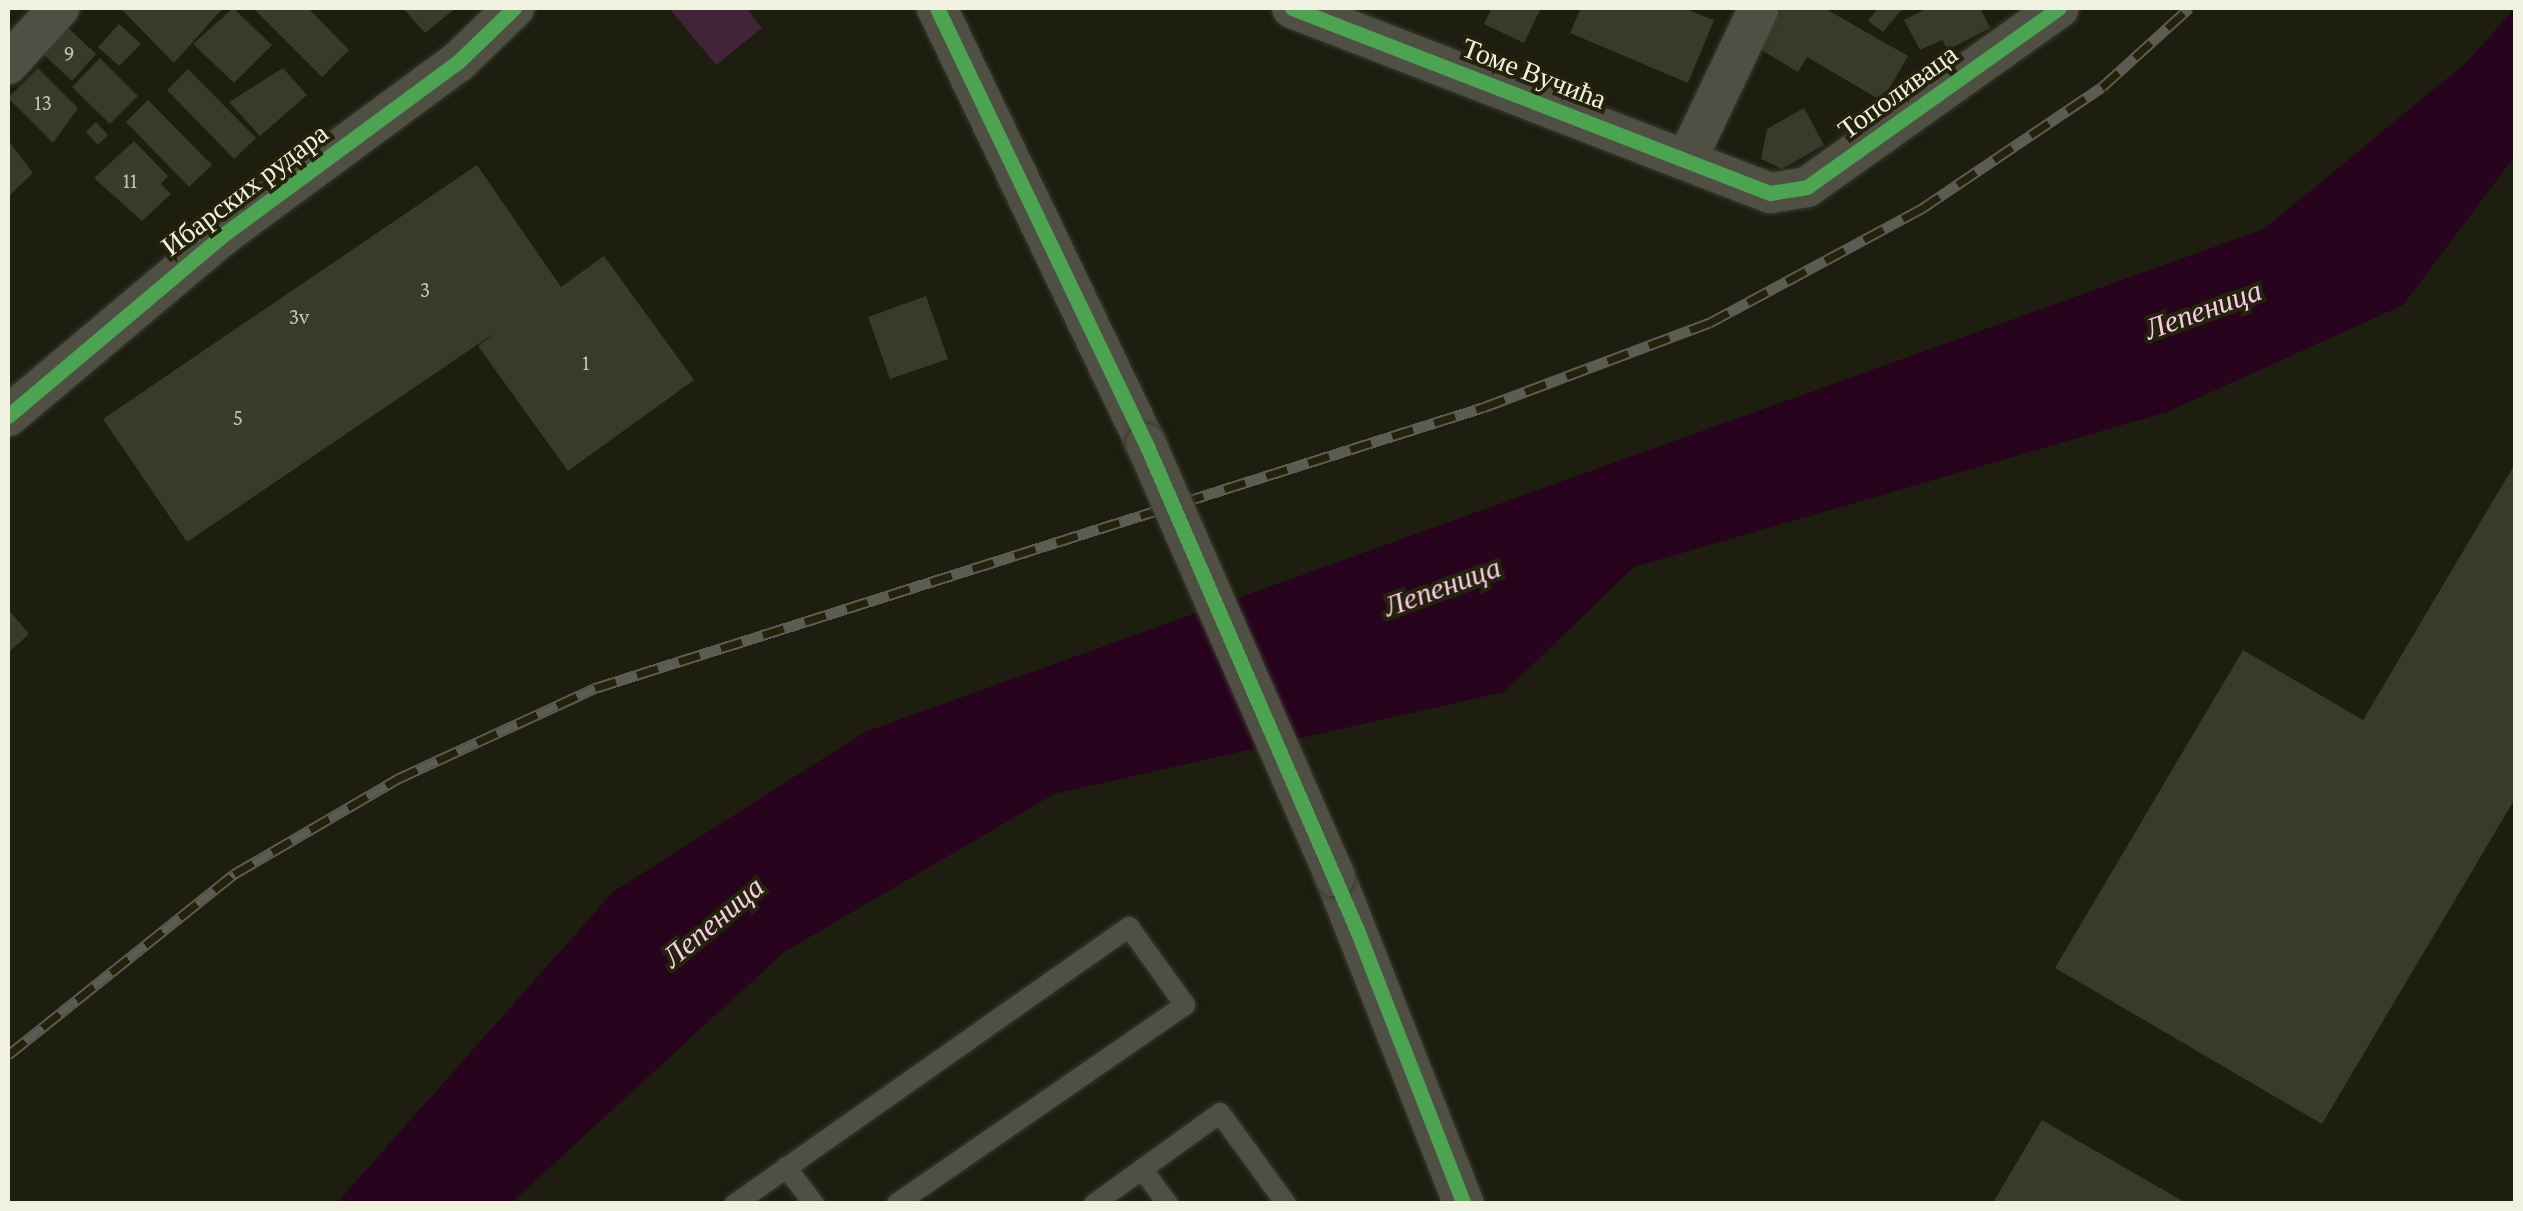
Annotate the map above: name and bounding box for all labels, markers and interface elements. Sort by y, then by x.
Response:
street label: Томе Вучића [1457,31,1611,117]
street label: Тополиваца [1832,37,1964,147]
house number: 9 [63,41,75,67]
house number: 13 [34,90,52,116]
street label: Ибарских рудара [155,116,335,264]
house number: 11 [123,168,137,194]
water label: Лепеница [2139,272,2267,348]
house number: 3 [420,277,430,303]
house number: 3v [289,304,309,330]
house number: 1 [582,350,590,376]
house number: 5 [233,405,243,431]
water label: Лепеница [1378,549,1506,625]
water label: Лепеница [655,869,771,975]

